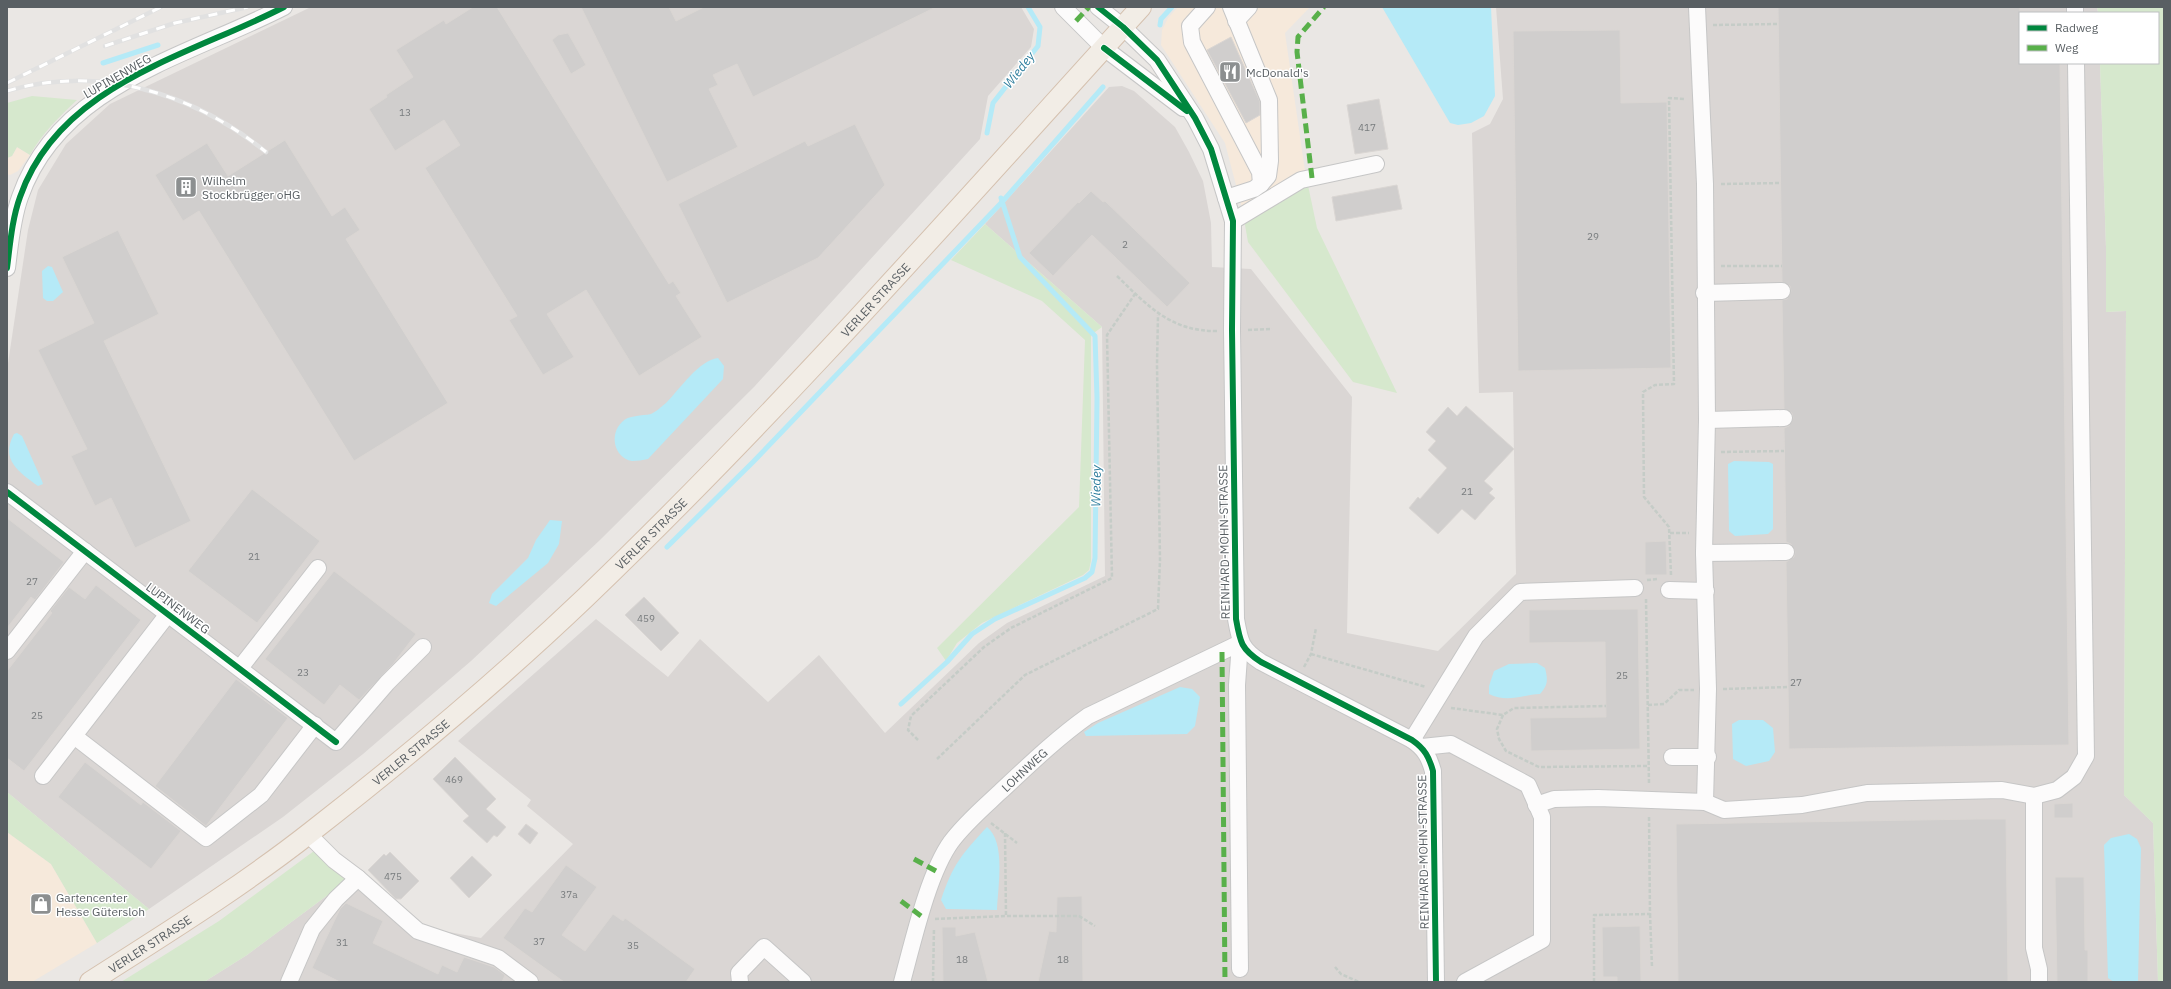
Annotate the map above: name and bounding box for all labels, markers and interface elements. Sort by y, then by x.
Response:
legend [2019,12,2159,64]
text: Radweg [2055,20,2099,35]
text: Weg [2055,40,2079,55]
water label: Wiedey [999,48,1039,92]
street label: LUPINENWEG [80,51,154,101]
restaurant icon: McDonald's [1217,59,1243,85]
place label: McDonald's [1246,65,1309,80]
house number: 13 [399,106,411,119]
house number: 417 [1358,121,1376,134]
place label: Wilhelm Stockbrügger oHG [202,173,300,202]
building icon: Wilhelm Stockbrügger oHG [173,174,199,200]
house number: 29 [1587,230,1599,243]
house number: 2 [1122,238,1128,251]
street label: VERLER STRASSE [837,259,913,340]
water label: Wiedey [1087,464,1105,507]
street label: REINHARD-MOHN-STRASSE [1215,465,1233,619]
house number: 21 [1461,485,1473,498]
street label: VERLER STRASSE [612,494,690,572]
house number: 21 [248,550,260,563]
house number: 27 [26,575,38,588]
street label: LUPINENWEG [143,579,213,637]
house number: 459 [637,612,655,625]
house number: 23 [297,666,309,679]
house number: 25 [1616,669,1628,682]
house number: 27 [1790,676,1802,689]
house number: 25 [31,709,43,722]
street label: VERLER STRASSE [369,716,452,788]
street label: LOHNWEG [998,745,1050,794]
house number: 469 [445,773,463,786]
street label: REINHARD-MOHN-STRASSE [1414,775,1432,929]
house number: 475 [384,870,402,883]
house number: 37a [560,888,578,901]
place label: Gartencenter Hesse Gütersloh [56,890,145,919]
shop icon: Gartencenter Hesse Gütersloh [28,891,54,917]
street label: VERLER STRASSE [106,912,194,976]
house number: 37 [533,935,545,948]
house number: 31 [336,936,348,949]
house number: 35 [627,939,639,952]
house number: 18 [956,953,968,966]
house number: 18 [1057,953,1069,966]

